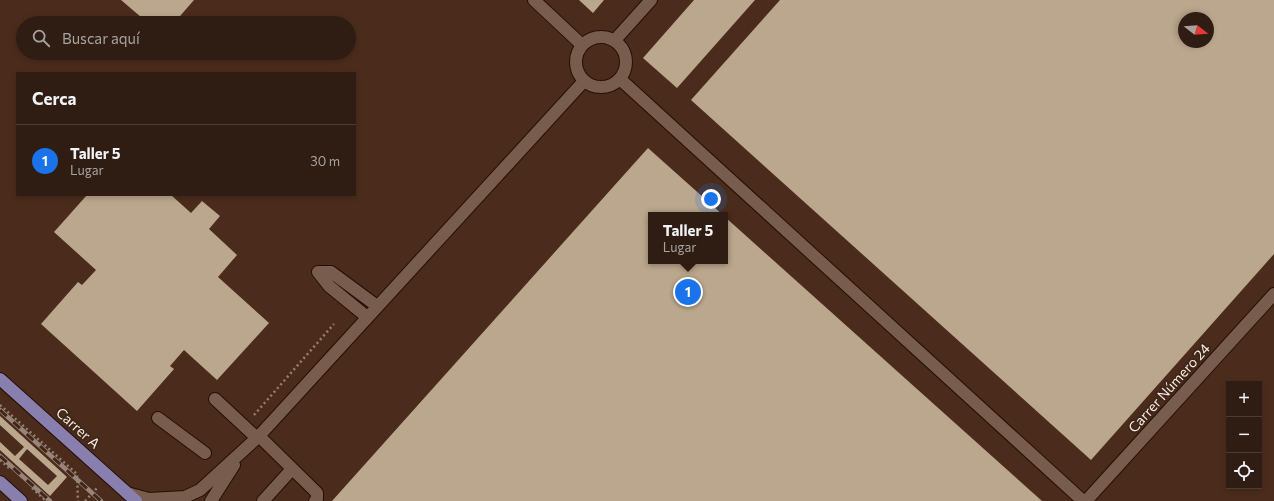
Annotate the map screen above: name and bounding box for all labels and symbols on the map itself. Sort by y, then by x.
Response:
north arrow [1178,12,1214,48]
your location [701,189,721,209]
pin: 1 [675,277,701,307]
street label: Carrer Número 24 [1124,339,1213,436]
street label: Carrer A [53,404,104,452]

